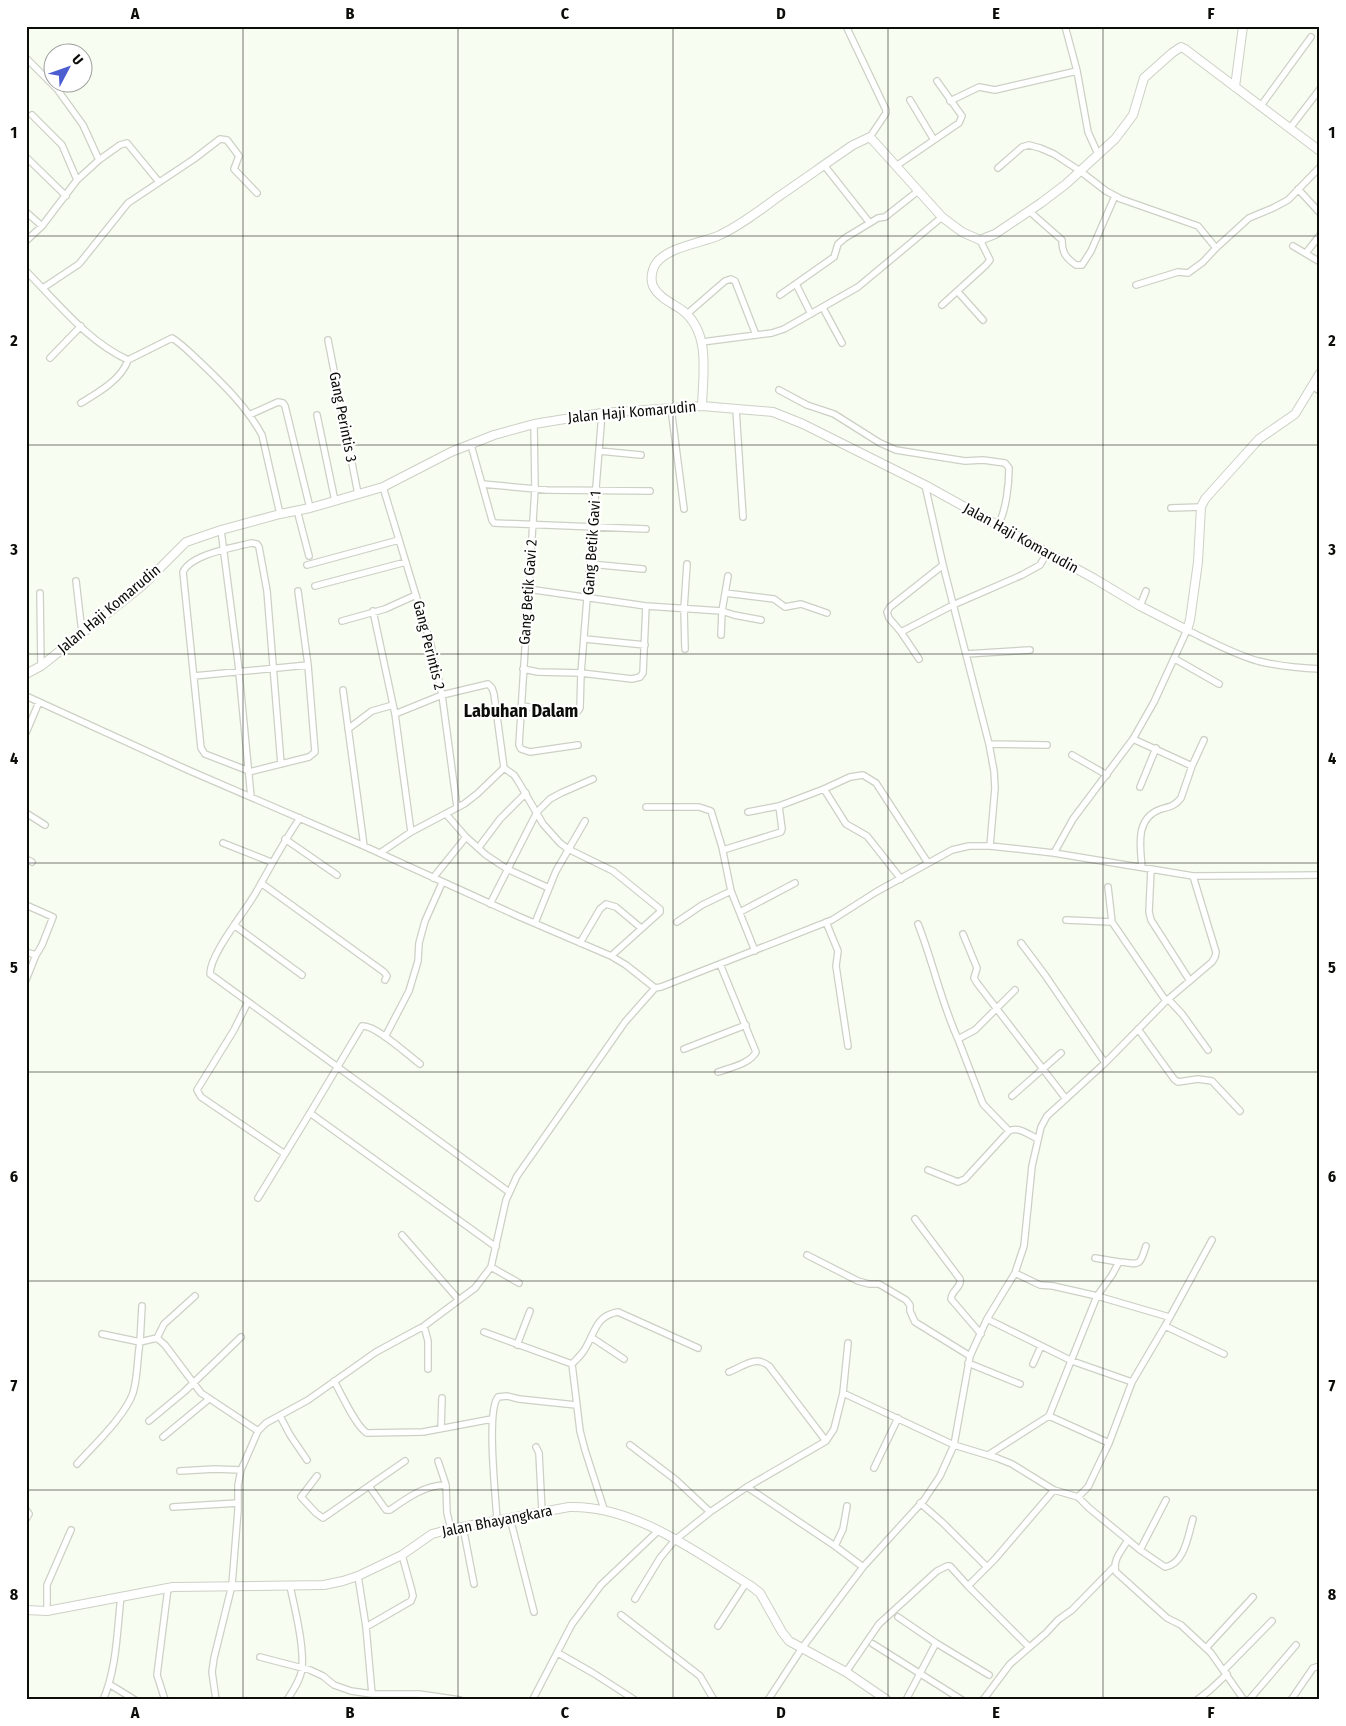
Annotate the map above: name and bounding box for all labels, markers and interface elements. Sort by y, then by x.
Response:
text: A [130,4,140,23]
text: B [346,4,355,23]
text: C [561,4,570,23]
text: D [776,4,786,23]
text: E [992,4,1000,23]
text: F [1207,4,1215,23]
north arrow [42,42,92,92]
text: U [68,51,87,68]
text: 1 [11,123,17,142]
text: 1 [1329,123,1335,142]
text: 2 [9,331,18,350]
text: 2 [1327,331,1336,350]
street label: Gang Perintis 3 [325,370,361,464]
street label: Jalan Haji Komarudin [567,397,697,427]
street label: Gang Betik Gavi 1 [579,490,605,596]
street label: Jalan Haji Komarudin [960,499,1082,577]
street label: Gang Betik Gavi 2 [515,538,541,645]
text: 3 [9,540,18,559]
text: 3 [1327,540,1336,559]
street label: Jalan Haji Komarudin [54,561,164,657]
street label: Gang Perintis 2 [409,598,449,692]
district label: Labuhan Dalam [464,700,578,722]
text: 4 [10,749,18,768]
text: 4 [1328,749,1336,768]
text: 5 [10,958,18,977]
text: 5 [1328,958,1336,977]
text: 6 [10,1167,18,1186]
text: 6 [1328,1167,1336,1186]
text: 7 [11,1376,18,1395]
text: 7 [1329,1376,1336,1395]
street label: Jalan Bhayangkara [440,1501,554,1541]
text: 8 [10,1585,19,1604]
text: 8 [1328,1585,1337,1604]
text: A [130,1703,140,1722]
text: B [346,1703,355,1722]
text: C [561,1703,570,1722]
text: D [776,1703,786,1722]
text: E [992,1703,1000,1722]
text: F [1207,1703,1215,1722]

